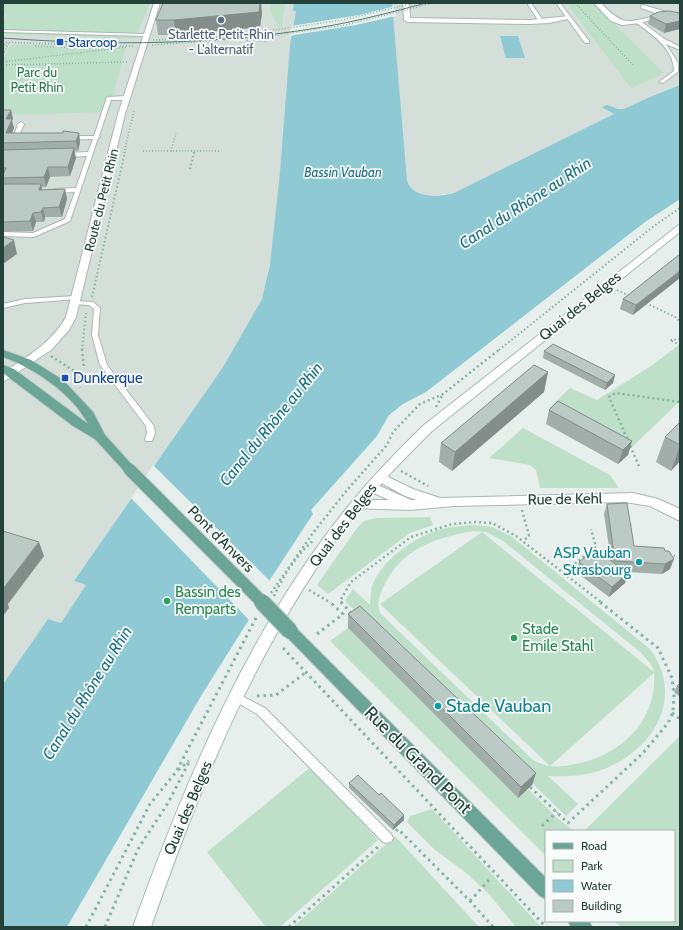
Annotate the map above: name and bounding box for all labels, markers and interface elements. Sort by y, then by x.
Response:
marker: Starlette Petit-Rhin - L'alternatif [216,15,226,25]
place label: Starlette Petit-Rhin - L'alternatif [168,26,274,57]
place label: Starcoop [68,34,117,50]
marker: Starcoop [55,37,65,47]
park label: Parc du Petit Rhin [10,64,64,95]
street label: Route du Petit Rhin [80,147,122,253]
water label: Canal du Rhône au Rhin [455,153,595,253]
water label: Bassin Vauban [304,164,382,180]
street label: Quai des Belges [535,267,625,345]
water label: Canal du Rhône au Rhin [215,358,327,490]
place label: Dunkerque [73,369,143,387]
marker: Dunkerque [60,373,70,383]
street label: Quai des Belges [306,480,380,570]
street label: Rue de Kehl [528,489,603,509]
street label: Pont d'Anvers [184,502,258,576]
place label: ASP Vauban Strasbourg [554,544,632,579]
marker: ASP Vauban Strasbourg [634,557,644,567]
place label: Bassin des Remparts [175,583,241,618]
marker: Bassin des Remparts [162,596,172,606]
place label: Stade Emile Stahl [522,620,594,655]
water label: Canal du Rhône au Rhin [38,623,136,763]
marker: Stade Emile Stahl [509,633,519,643]
place label: Stade Vauban [446,695,551,717]
marker: Stade Vauban [433,701,443,711]
street label: Rue du Grand Pont [360,702,476,818]
street label: Quai des Belges [160,758,216,858]
legend [545,830,675,922]
text: Road [581,838,607,853]
text: Park [581,858,603,873]
text: Water [581,878,612,893]
text: Building [581,898,623,913]

